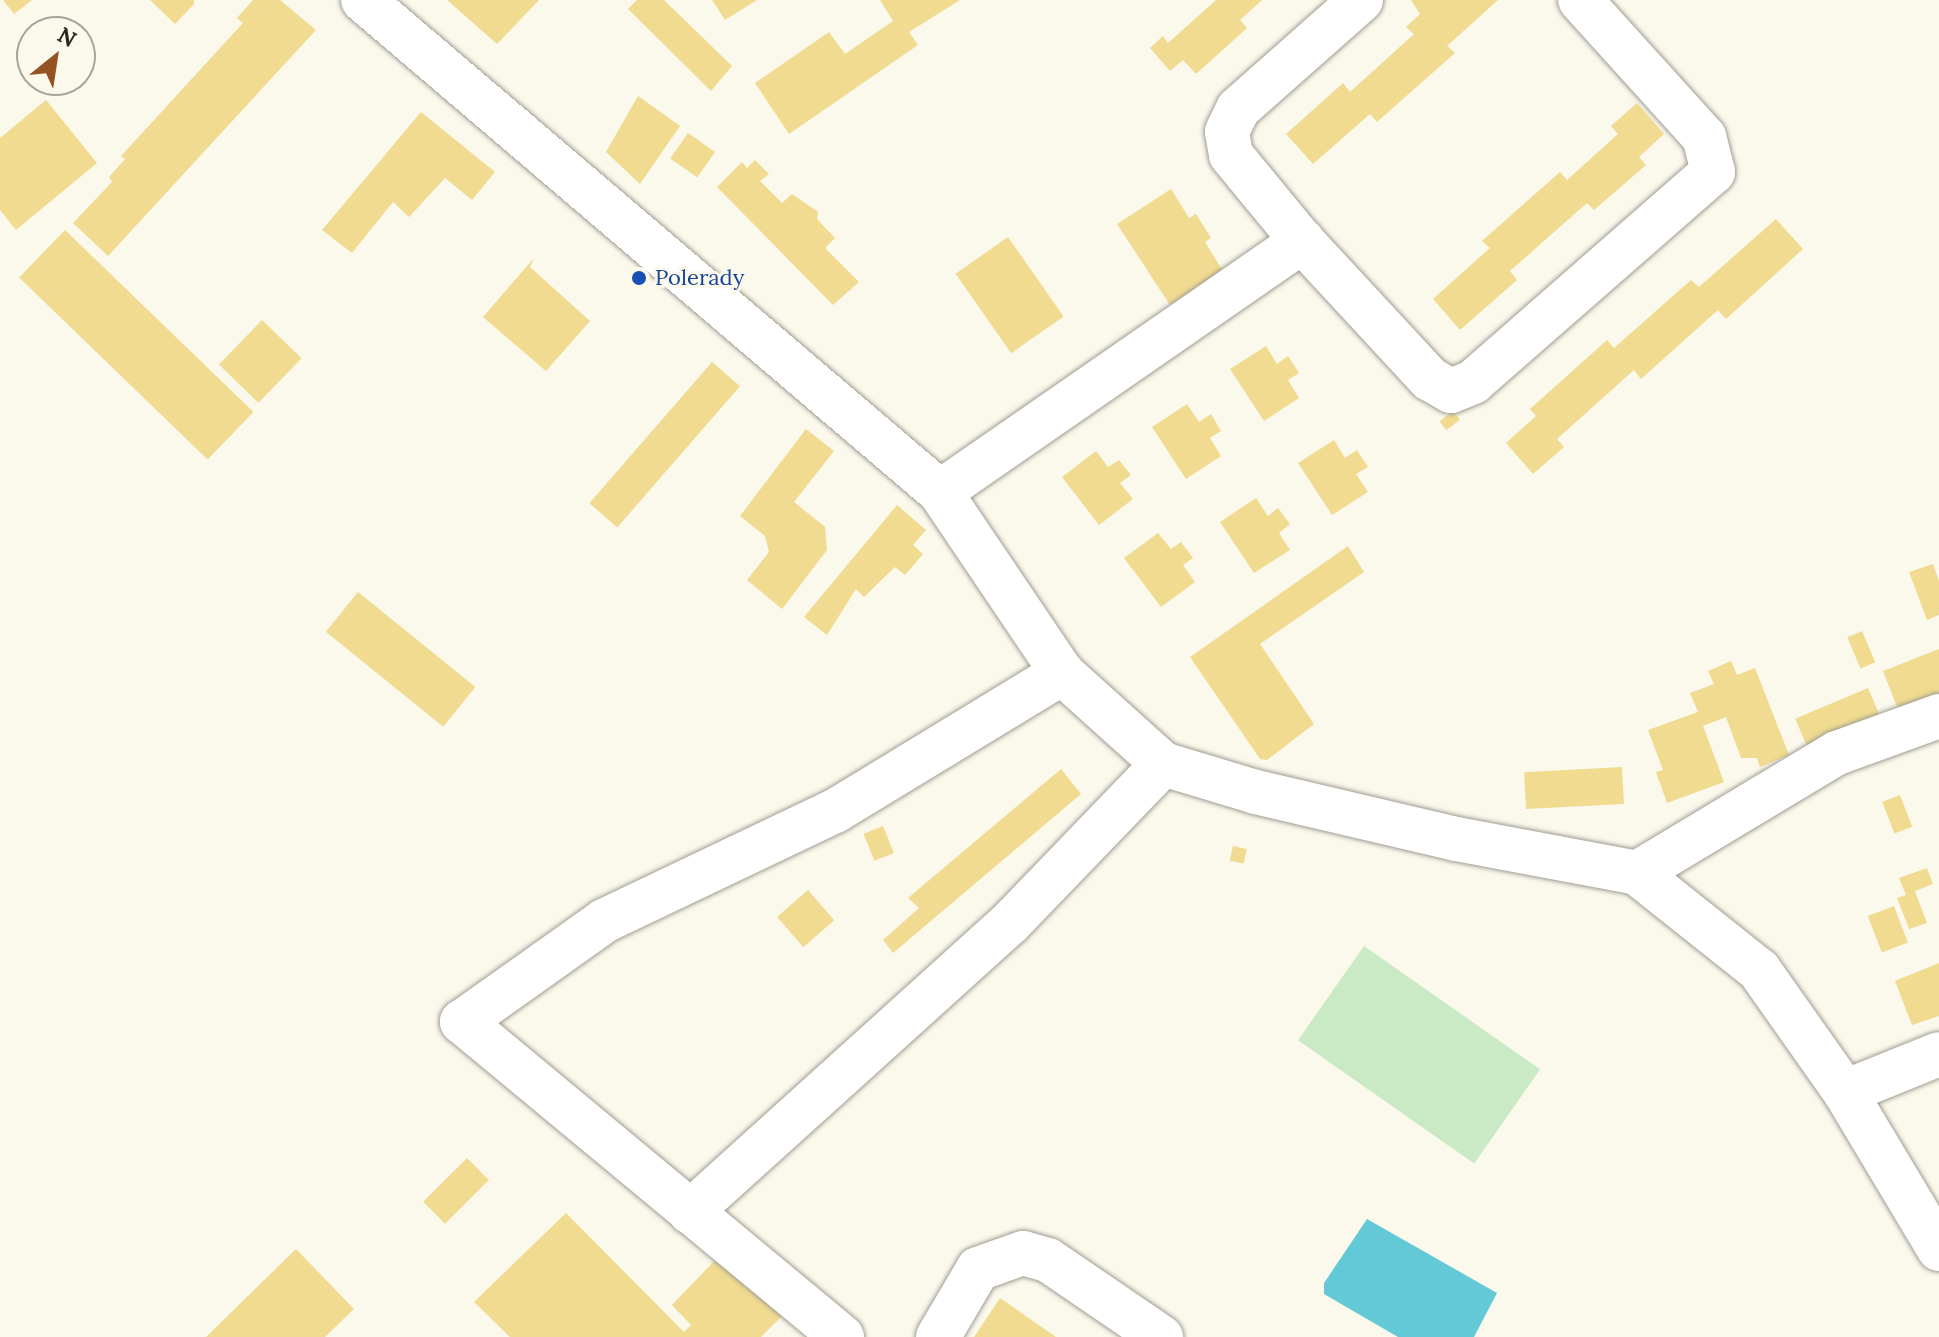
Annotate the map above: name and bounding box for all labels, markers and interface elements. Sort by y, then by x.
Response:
north arrow [16,16,96,96]
text: N [53,21,81,53]
place label: Polerady [655,265,744,291]
marker: Polerady [630,269,648,287]

